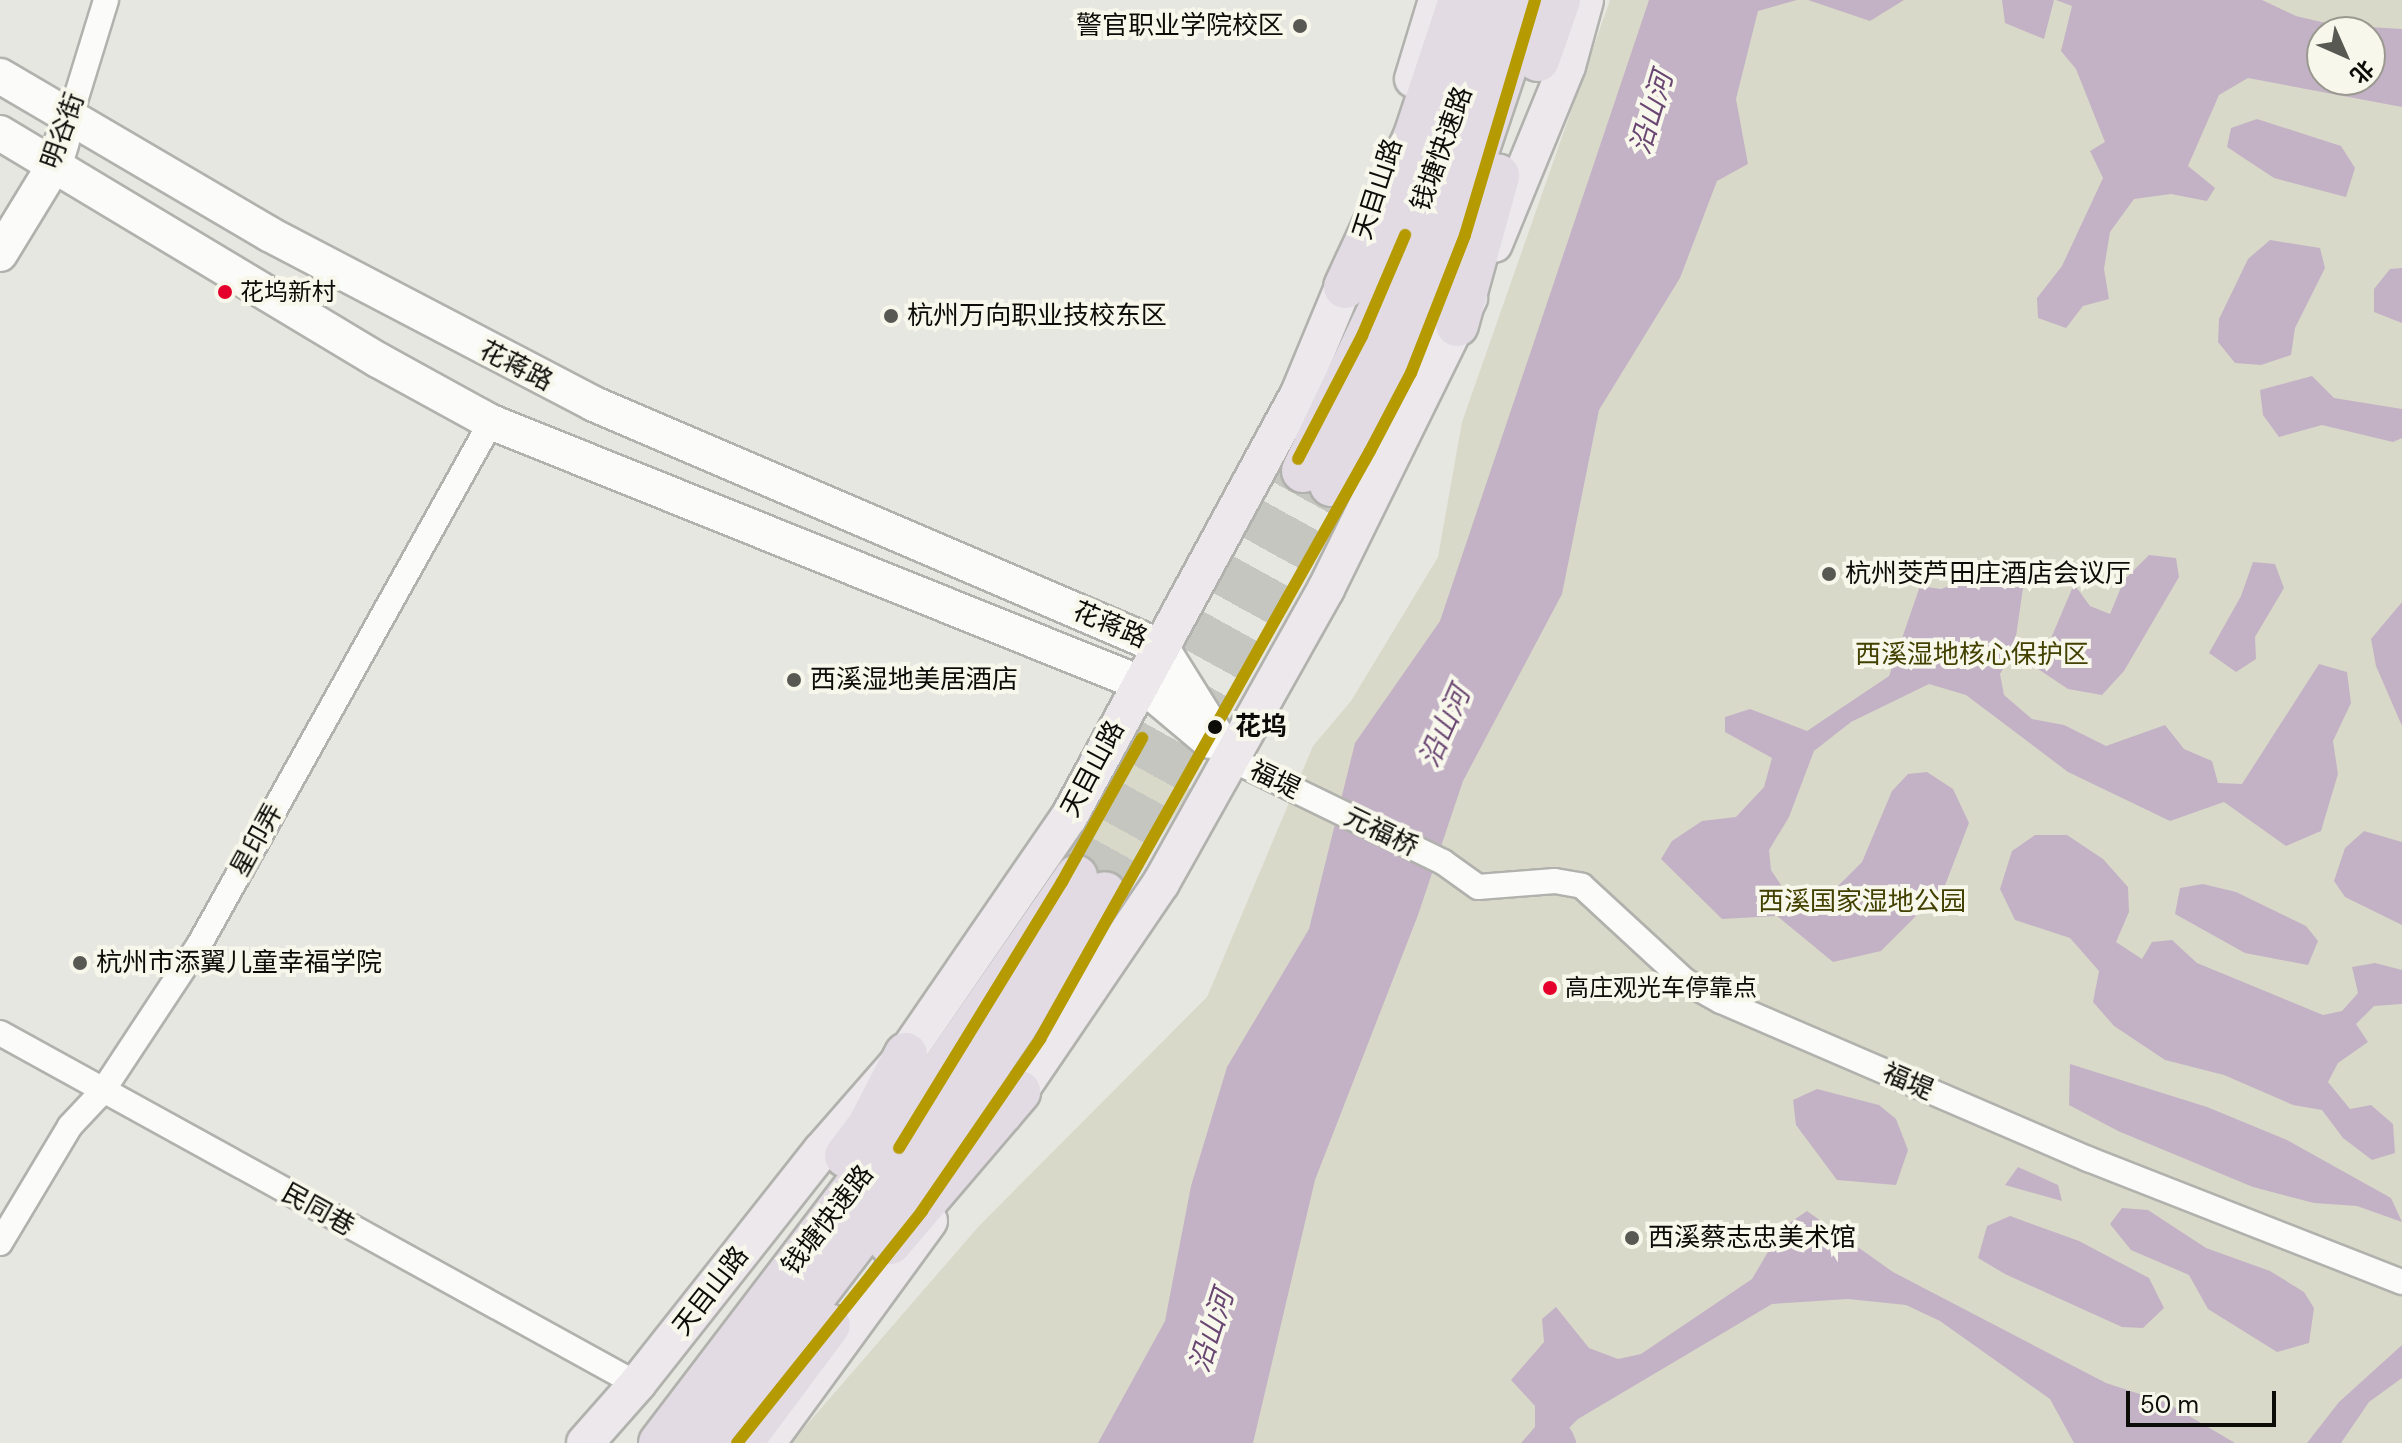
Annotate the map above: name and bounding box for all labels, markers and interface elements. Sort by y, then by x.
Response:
place label: 警官职业学院校区 [1076,10,1284,42]
north arrow [2306,16,2386,96]
marker: 警官职业学院校区 [1291,17,1309,35]
text: 北 [2344,54,2380,90]
water label: 沿山河 [1624,68,1680,158]
street label: 钱塘快速路 [1405,83,1479,215]
street label: 明谷街 [35,89,91,173]
street label: 天目山路 [1347,135,1409,243]
place label: 花坞新村 [240,278,336,306]
marker: 花坞新村 [217,284,233,300]
place label: 杭州万向职业技校东区 [907,300,1167,332]
marker: 杭州万向职业技校东区 [882,307,900,325]
street label: 花蒋路 [474,334,558,398]
place label: 杭州茭芦田庄酒店会议厅 [1845,558,2131,590]
marker: 杭州茭芦田庄酒店会议厅 [1820,565,1838,583]
street label: 花蒋路 [1068,595,1152,655]
park label: 西溪湿地核心保护区 [1855,639,2089,671]
place label: 西溪湿地美居酒店 [810,664,1018,696]
marker: 西溪湿地美居酒店 [785,671,803,689]
water label: 沿山河 [1413,682,1477,772]
place label: 花坞 [1235,711,1287,743]
marker: 花坞 [1202,714,1228,740]
street label: 天目山路 [1055,716,1131,822]
street label: 福堤 [1245,755,1305,805]
street label: 星印弄 [224,798,290,882]
street label: 元福桥 [1339,801,1423,863]
park label: 西溪国家湿地公园 [1758,886,1966,918]
place label: 杭州市添翼儿童幸福学院 [96,947,382,979]
marker: 杭州市添翼儿童幸福学院 [71,954,89,972]
place label: 高庄观光车停靠点 [1565,974,1757,1002]
marker: 高庄观光车停靠点 [1542,980,1558,996]
street label: 福堤 [1878,1057,1938,1107]
street label: 钱塘快速路 [776,1159,880,1281]
street label: 民同巷 [276,1177,360,1243]
place label: 西溪蔡志忠美术馆 [1648,1222,1856,1254]
marker: 西溪蔡志忠美术馆 [1623,1229,1641,1247]
street label: 天目山路 [667,1240,755,1342]
water label: 沿山河 [1183,1286,1241,1376]
scale bar [2130,1375,2280,1425]
text: 50 m [2140,1389,2199,1420]

